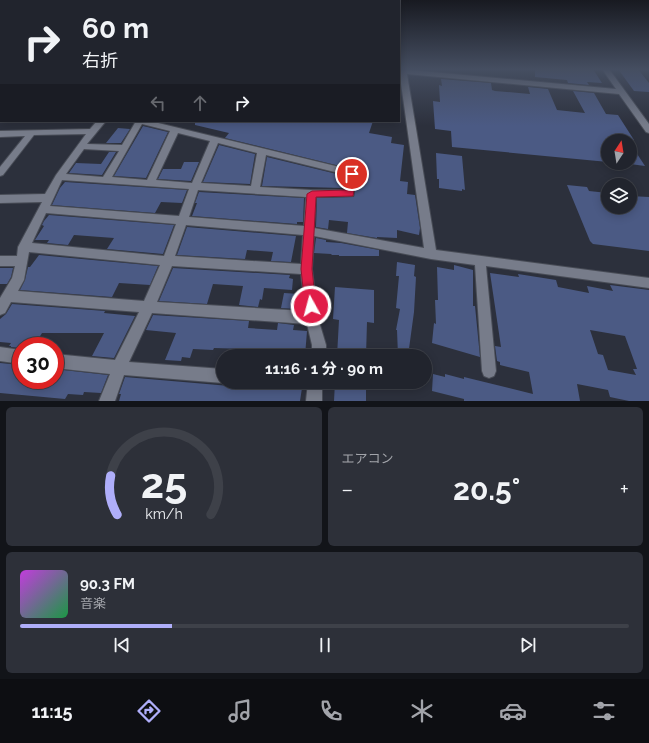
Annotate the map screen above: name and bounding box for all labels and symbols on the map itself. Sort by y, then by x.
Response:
north arrow [601,134,637,170]
pin [335,157,369,191]
position arrow [290,285,332,327]
speed limit sign: 30 [12,337,64,389]

